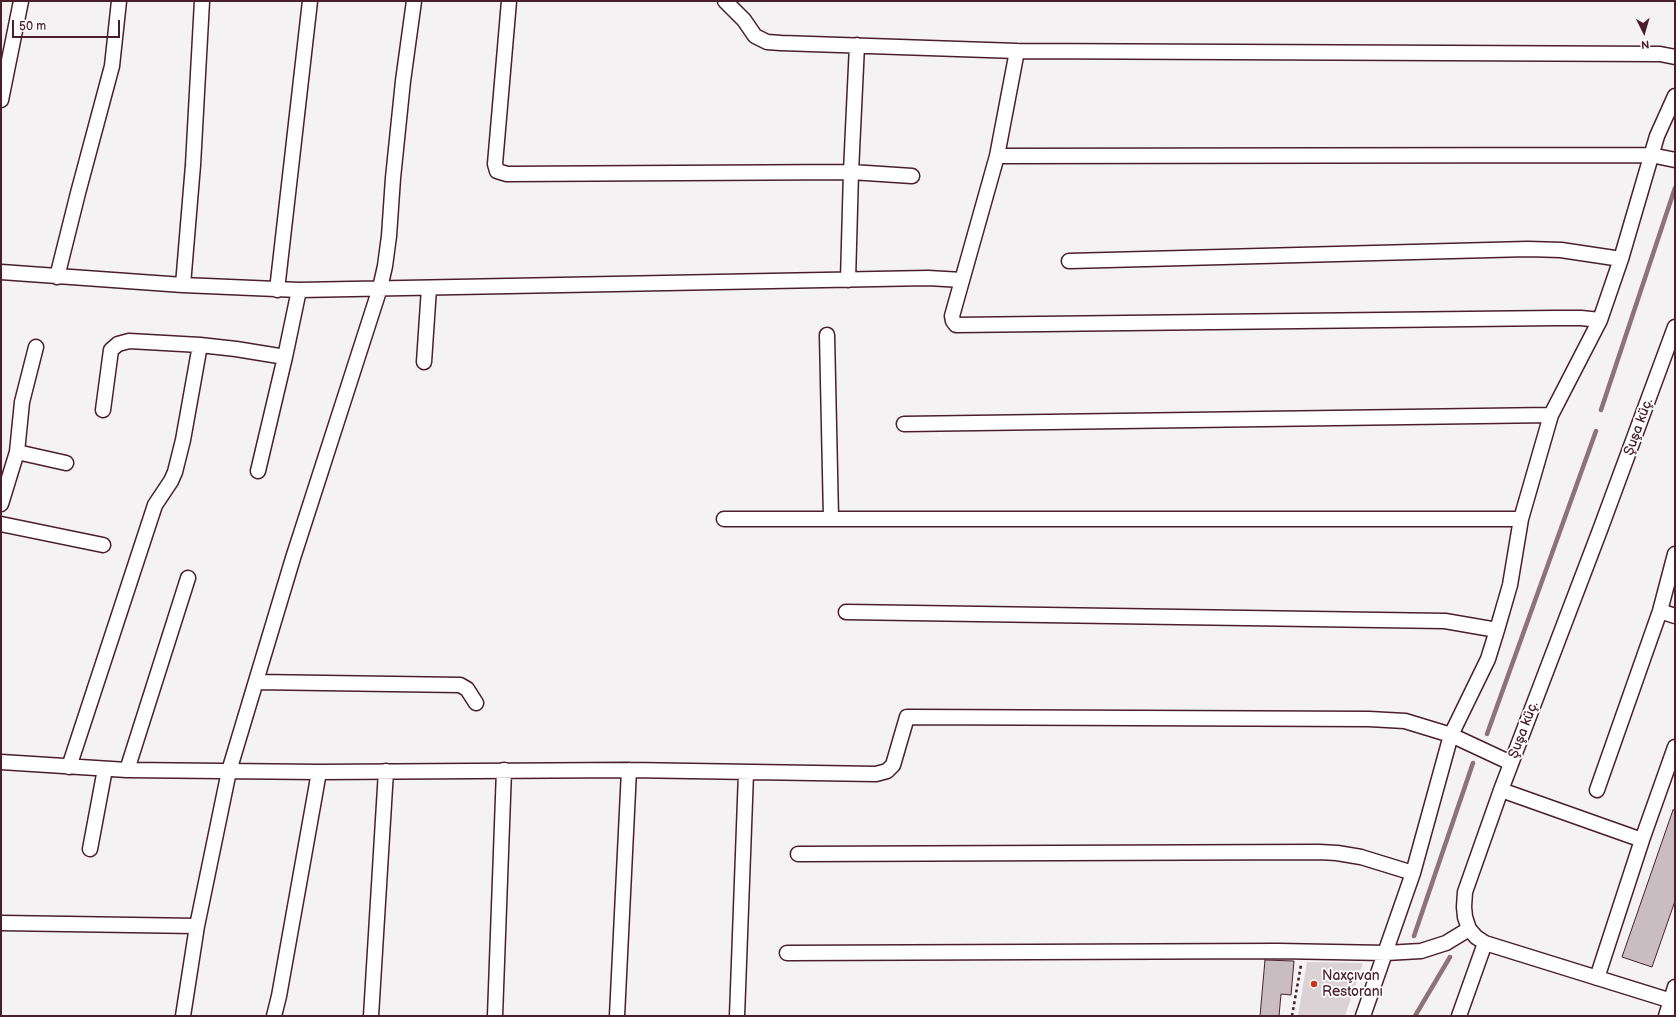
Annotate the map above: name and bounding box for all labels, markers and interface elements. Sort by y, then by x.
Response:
scale bar [14,12,122,38]
north arrow [1624,12,1664,52]
text: 50 m [19,19,46,34]
text: N [1640,38,1650,51]
street label: Şuşa küç. [1621,396,1657,458]
street label: Şuşa küç. [1505,699,1543,761]
place label: Naxçıvan Restoranı [1322,968,1383,1000]
marker: Naxçıvan Restoranı [1309,979,1319,989]

